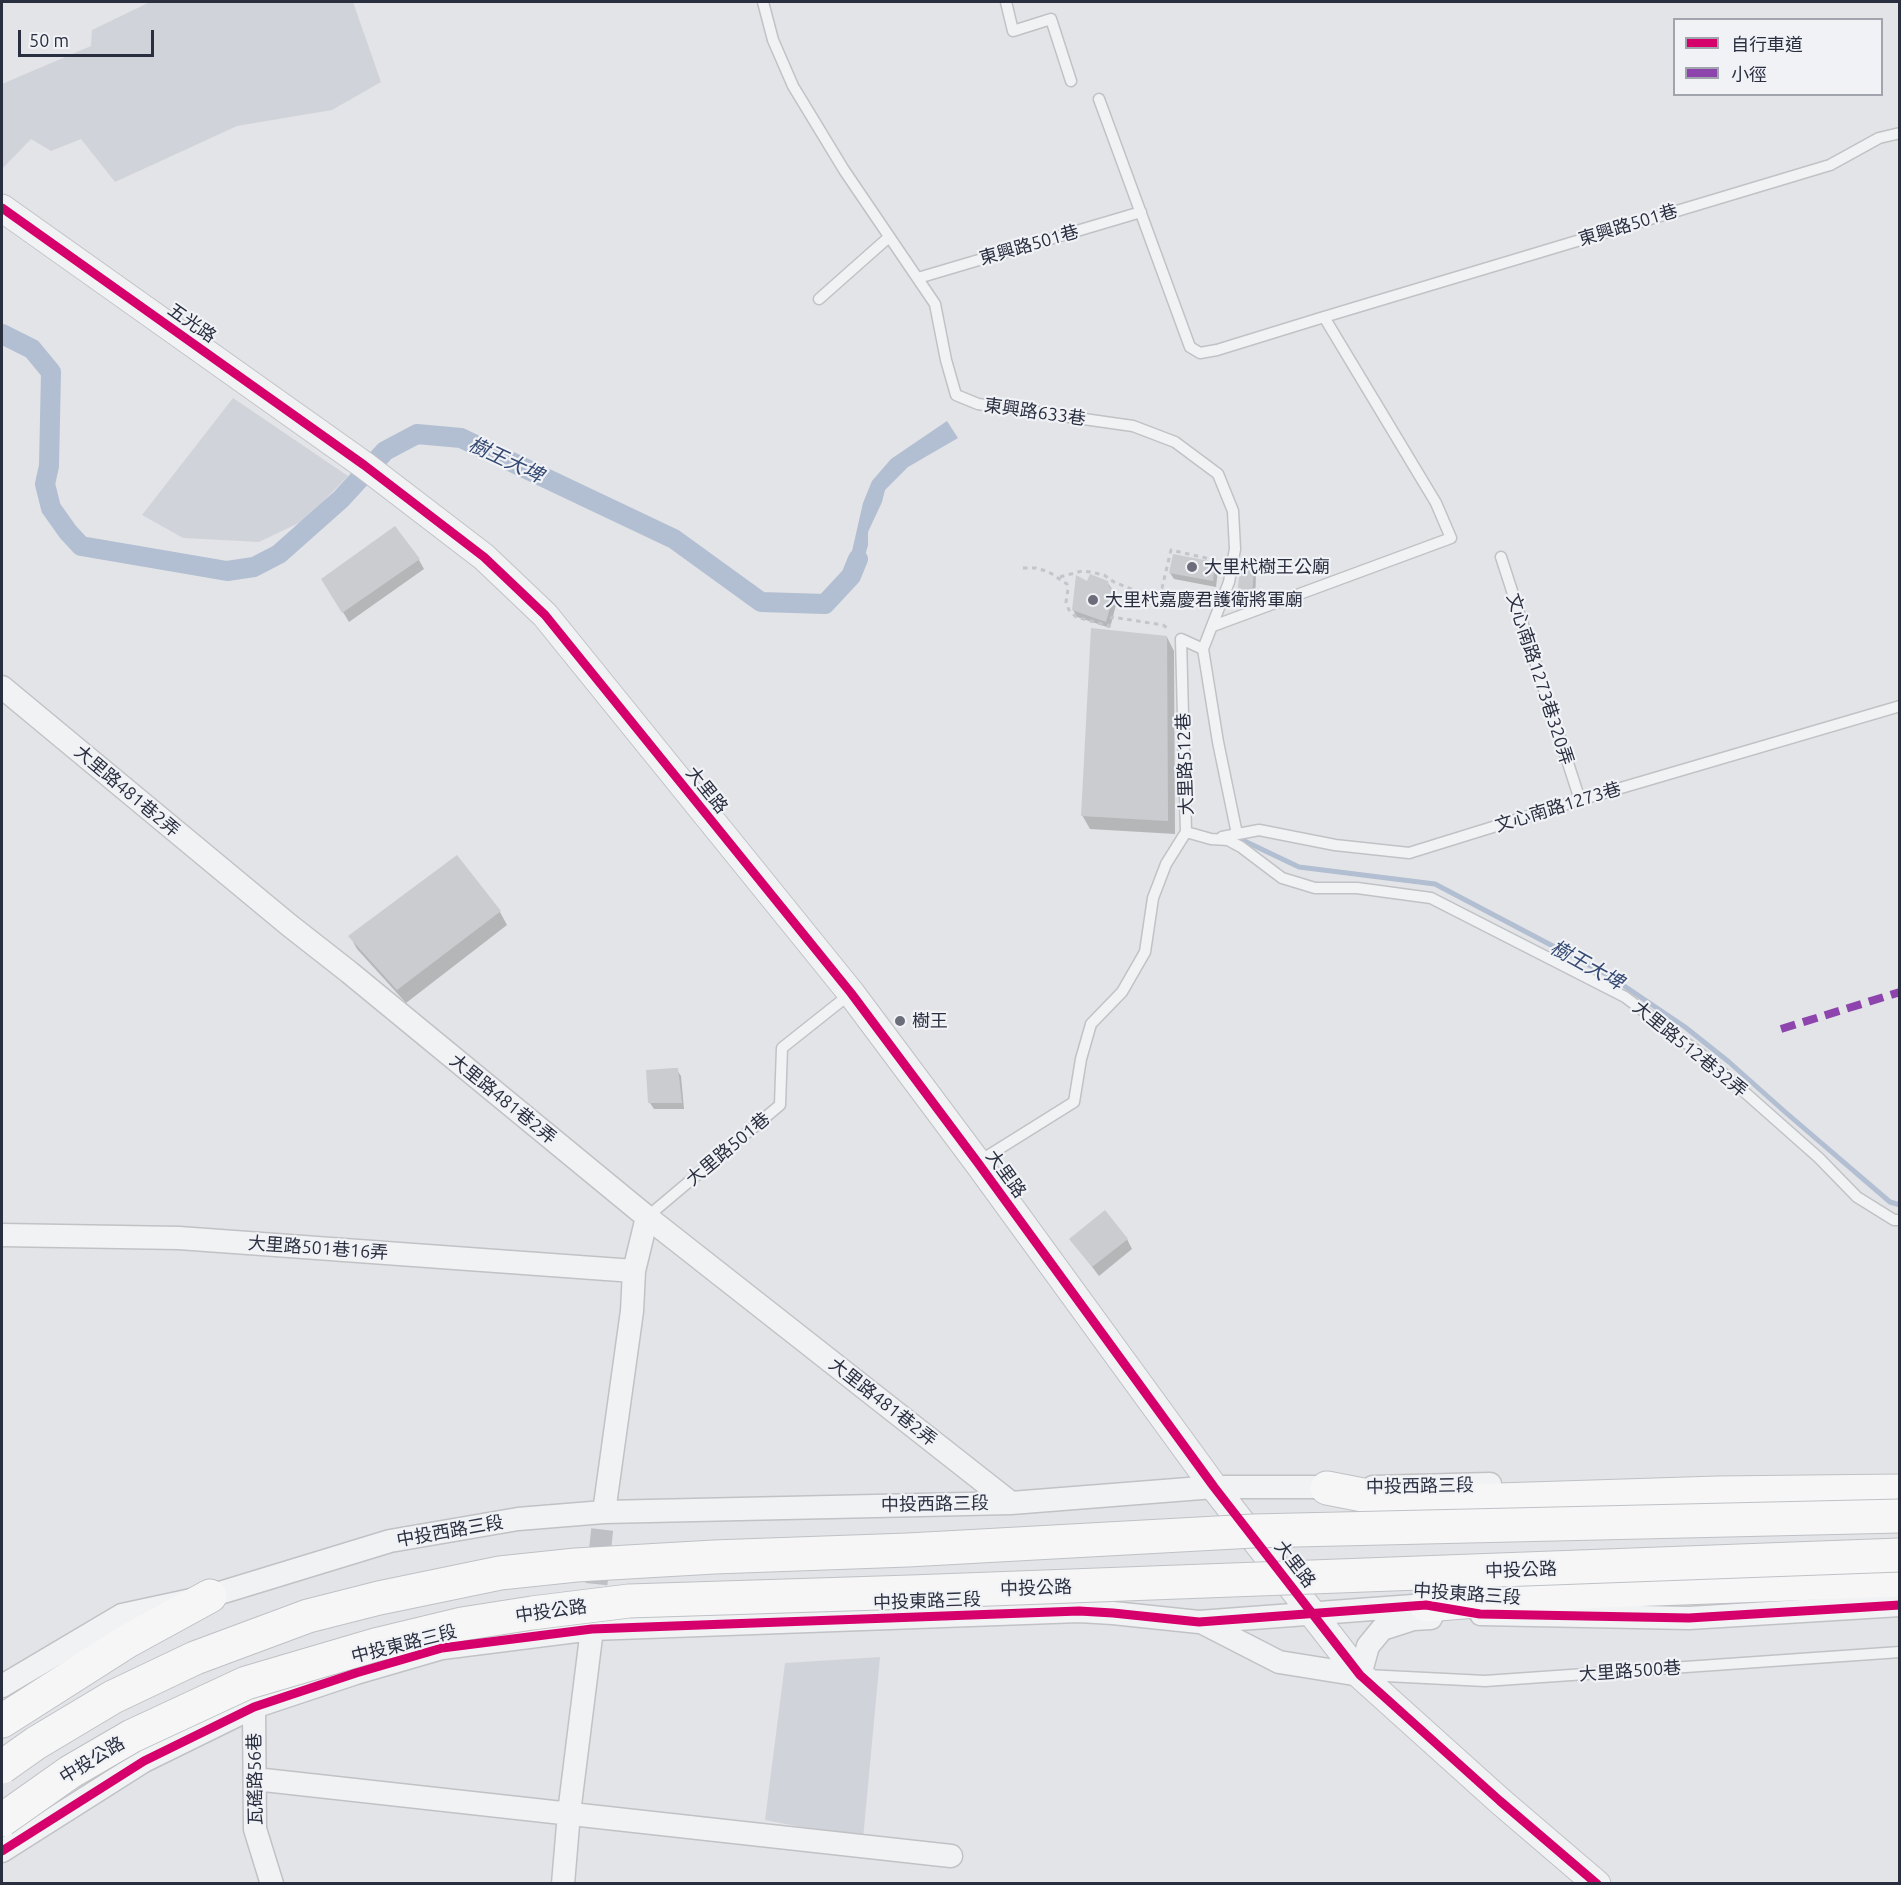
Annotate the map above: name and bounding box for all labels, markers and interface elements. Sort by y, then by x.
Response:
scale bar [21,18,158,56]
legend [1673,18,1883,96]
text: 50 m [29,30,69,50]
text: 自行車道 [1731,34,1803,54]
text: 小徑 [1731,64,1767,84]
street label: 東興路501巷 [1576,200,1680,250]
street label: 東興路501巷 [977,220,1081,270]
street label: 五光路 [164,299,220,347]
street label: 東興路633巷 [983,394,1087,430]
water label: 樹王大埤 [465,432,547,488]
place label: 大里杙樹王公廟 [1204,556,1330,578]
marker: 大里杙樹王公廟 [1185,560,1199,574]
place label: 大里杙嘉慶君護衛將軍廟 [1105,589,1303,611]
street label: 文心南路1273巷320弄 [1502,591,1578,767]
marker: 大里杙嘉慶君護衛將軍廟 [1086,593,1100,607]
street label: 大里路512巷 [1172,712,1198,816]
street label: 大里路481巷2弄 [70,741,184,841]
street label: 大里路 [682,762,732,818]
street label: 文心南路1273巷 [1492,778,1624,836]
water label: 樹王大埤 [1546,935,1628,995]
street label: 大里路512巷32弄 [1629,996,1751,1102]
place label: 樹王 [912,1010,948,1032]
marker: 樹王 [893,1014,907,1028]
street label: 大里路481巷2弄 [445,1050,561,1148]
street label: 大里路501巷 [682,1108,774,1190]
street label: 大里路 [981,1146,1031,1202]
street label: 大里路501巷16弄 [247,1232,389,1264]
street label: 大里路481巷2弄 [825,1353,941,1451]
street label: 中投西路三段 [1366,1474,1474,1498]
street label: 中投西路三段 [881,1492,989,1516]
street label: 中投西路三段 [395,1511,505,1551]
street label: 大里路 [1270,1536,1320,1592]
street label: 中投公路 [1485,1558,1557,1582]
street label: 中投公路 [1000,1576,1072,1600]
street label: 中投東路三段 [1412,1579,1522,1609]
street label: 中投東路三段 [873,1588,981,1614]
street label: 中投公路 [514,1595,588,1627]
street label: 中投東路三段 [349,1620,459,1668]
street label: 大里路500巷 [1578,1657,1682,1685]
street label: 中投公路 [56,1732,128,1788]
street label: 瓦磘路56巷 [243,1733,267,1825]

